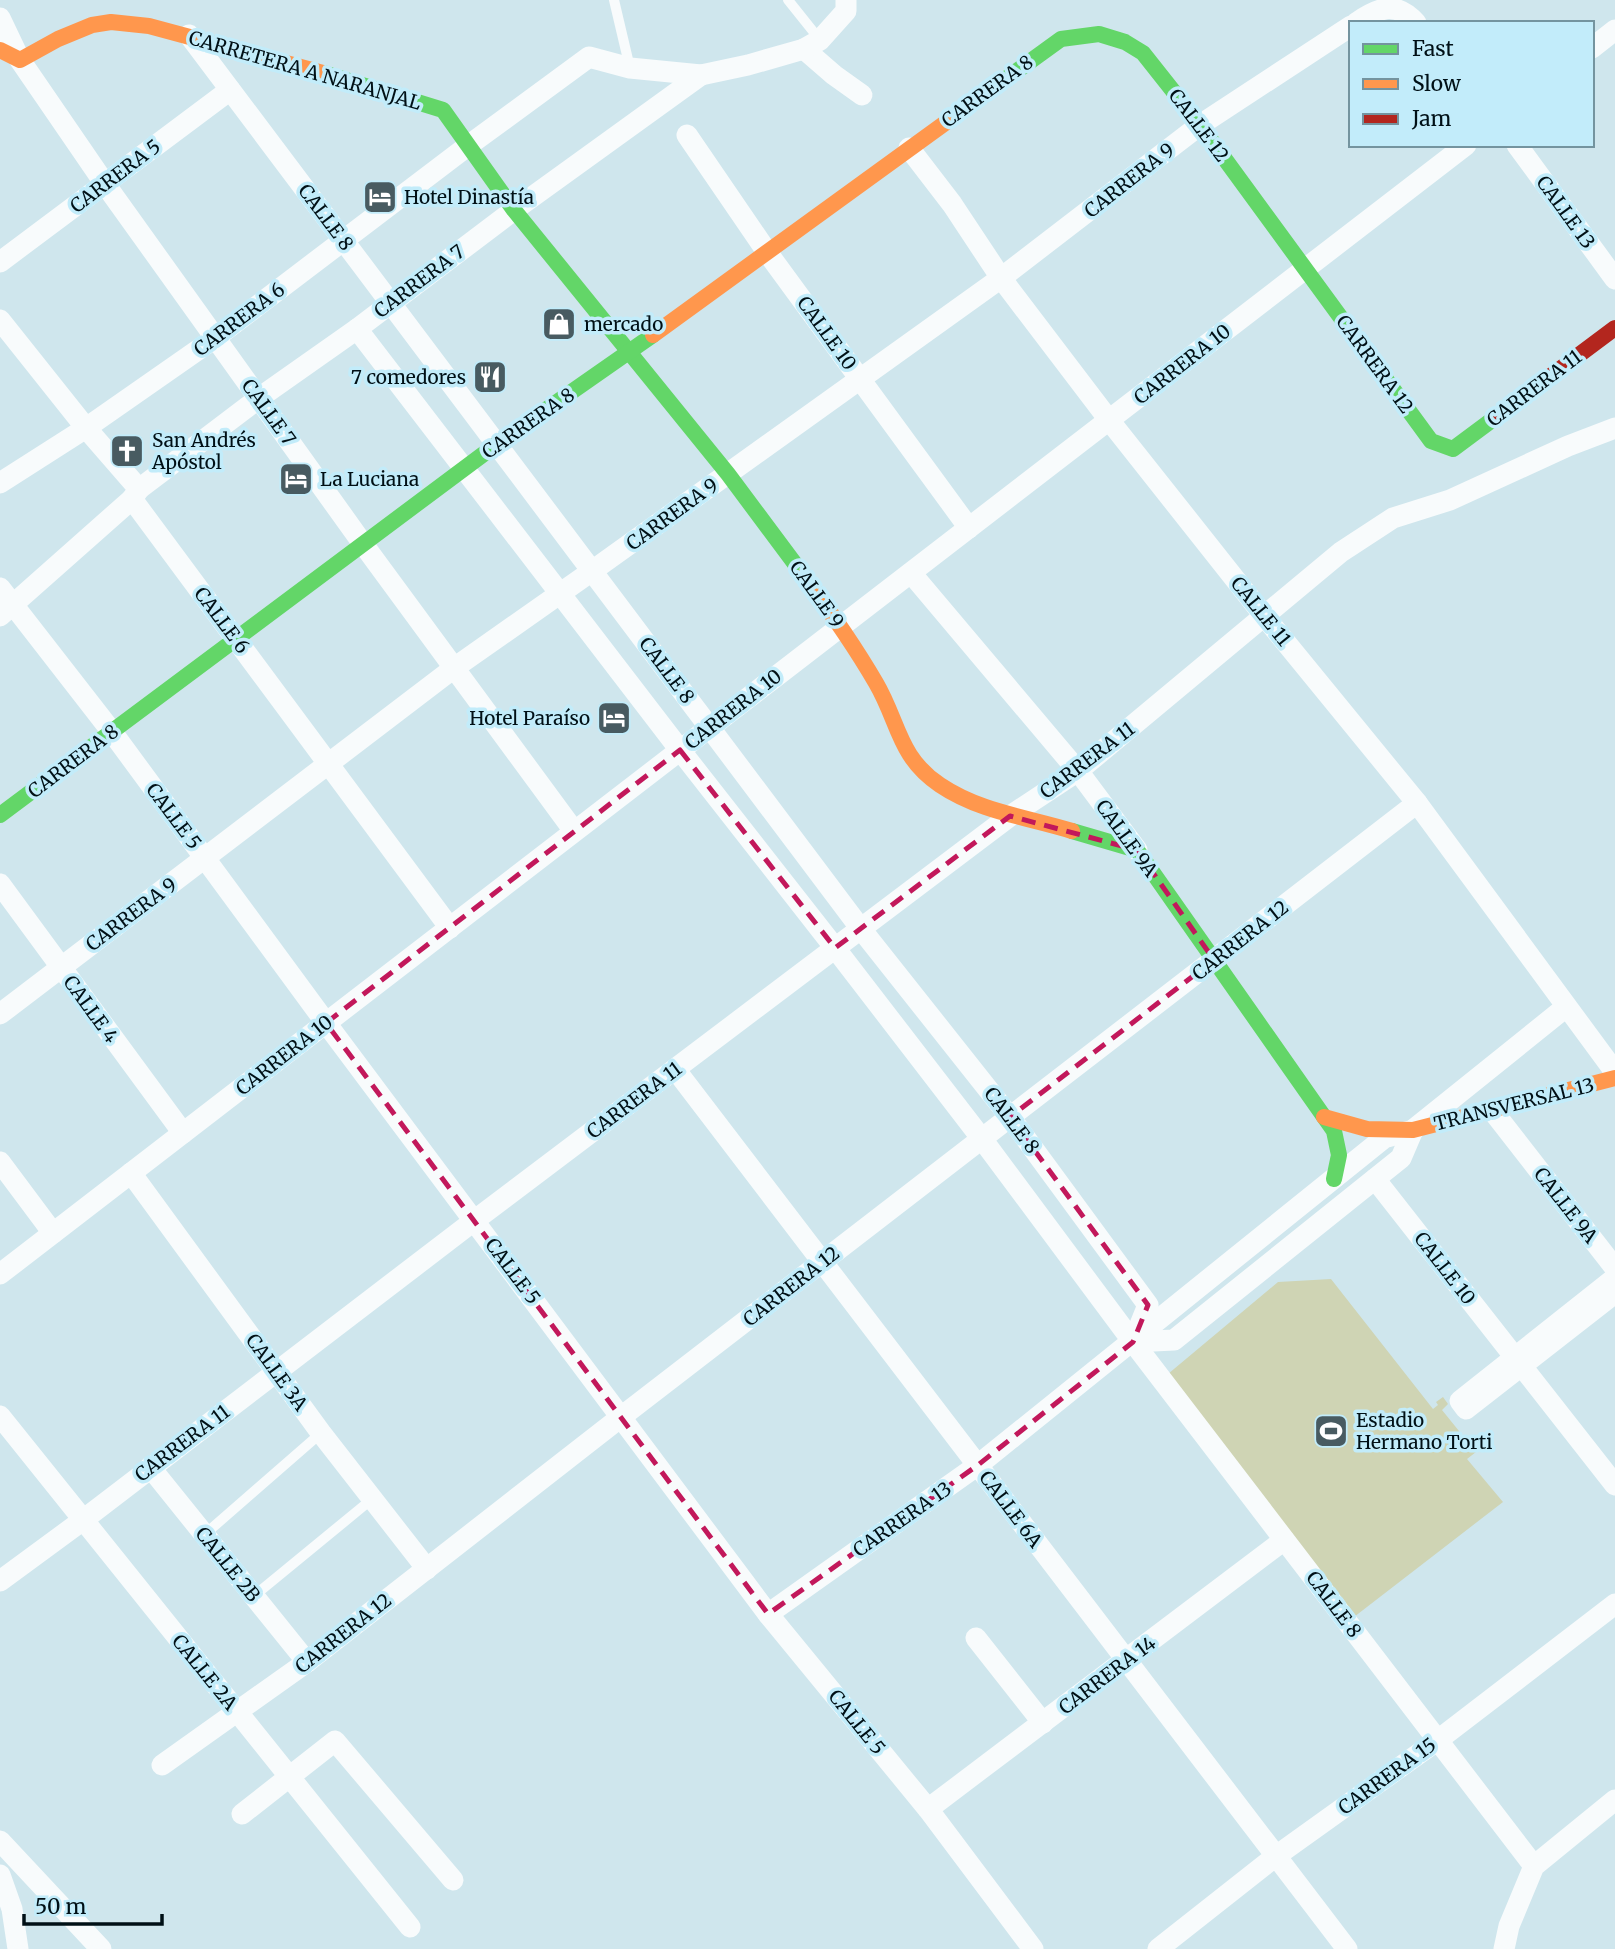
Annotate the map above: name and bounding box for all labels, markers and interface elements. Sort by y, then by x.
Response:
legend [1349,21,1594,147]
street label: CARRETERA A NARANJAL [186,25,424,115]
text: Fast [1412,35,1454,62]
street label: CARRERA 8 [936,50,1038,132]
text: Slow [1412,70,1461,97]
street label: CALLE 12 [1164,84,1234,166]
text: Jam [1411,105,1451,132]
street label: CARRERA 5 [65,134,165,218]
street label: CARRERA 9 [1079,137,1179,223]
street label: CALLE 13 [1531,171,1601,253]
hotel icon: Hotel Dinastía [361,178,399,216]
street label: CALLE 8 [293,179,359,255]
place label: Hotel Dinastía [404,185,534,209]
street label: CARRERA 7 [369,239,469,323]
street label: CARRERA 6 [189,277,289,361]
street label: CALLE 10 [792,291,862,375]
shop icon: mercado [540,305,578,343]
street label: CARRERA 12 [1331,310,1419,418]
place label: mercado [584,312,663,336]
street label: CARRERA 10 [1129,319,1235,409]
street label: CARRERA 11 [1482,344,1587,431]
restaurant icon: 7 comedores [471,358,509,396]
place label: 7 comedores [351,365,466,389]
street label: CALLE 7 [237,374,301,450]
street label: CARRERA 8 [477,382,579,464]
place label: San Andrés Apóstol [151,428,256,474]
church icon: San Andrés Apóstol [108,432,146,470]
hotel icon: La Luciana [277,460,315,498]
place label: La Luciana [320,467,419,491]
street label: CARRERA 9 [621,473,723,555]
street label: CALLE 9 [785,556,849,632]
street label: CALLE 11 [1226,572,1296,651]
street label: CALLE 6 [189,582,255,658]
street label: CALLE 8 [634,632,700,708]
street label: CARRERA 10 [680,664,786,754]
hotel icon: Hotel Paraíso [595,699,633,737]
place label: Hotel Paraíso [469,706,590,730]
street label: CARRERA 11 [1035,716,1140,803]
street label: CARRERA 8 [23,719,123,803]
street label: CALLE 5 [141,778,207,854]
street label: CALLE 9A [1091,795,1163,882]
street label: CARRERA 9 [81,872,181,956]
street label: CARRERA 12 [1187,895,1293,985]
street label: CALLE 4 [59,971,124,1048]
street label: CARRERA 10 [231,1010,337,1100]
street label: CARRERA 11 [582,1056,687,1143]
street label: TRANSVERSAL 13 [1431,1072,1597,1136]
street label: CALLE 8 [979,1082,1045,1158]
street label: CALLE 9A [1529,1162,1603,1248]
street label: CALLE 10 [1409,1227,1481,1309]
street label: CALLE 5 [480,1233,546,1309]
street label: CARRERA 12 [738,1241,844,1331]
street label: CALLE 3A [241,1329,313,1416]
street label: CARRERA 11 [130,1399,235,1486]
place label: Estadio Hermano Torti [1356,1408,1492,1454]
sports icon: Estadio Hermano Torti [1312,1412,1350,1450]
street label: CALLE 6A [974,1466,1048,1553]
street label: CARRERA 13 [848,1476,956,1562]
street label: CALLE 2B [191,1522,266,1607]
street label: CALLE 8 [1301,1566,1367,1642]
street label: CARRERA 12 [290,1588,396,1678]
street label: CALLE 2A [167,1629,243,1715]
street label: CARRERA 14 [1054,1631,1161,1719]
street label: CALLE 5 [824,1685,890,1759]
street label: CARRERA 15 [1333,1732,1441,1820]
scale bar [24,1882,163,1926]
text: 50 m [35,1893,86,1920]

